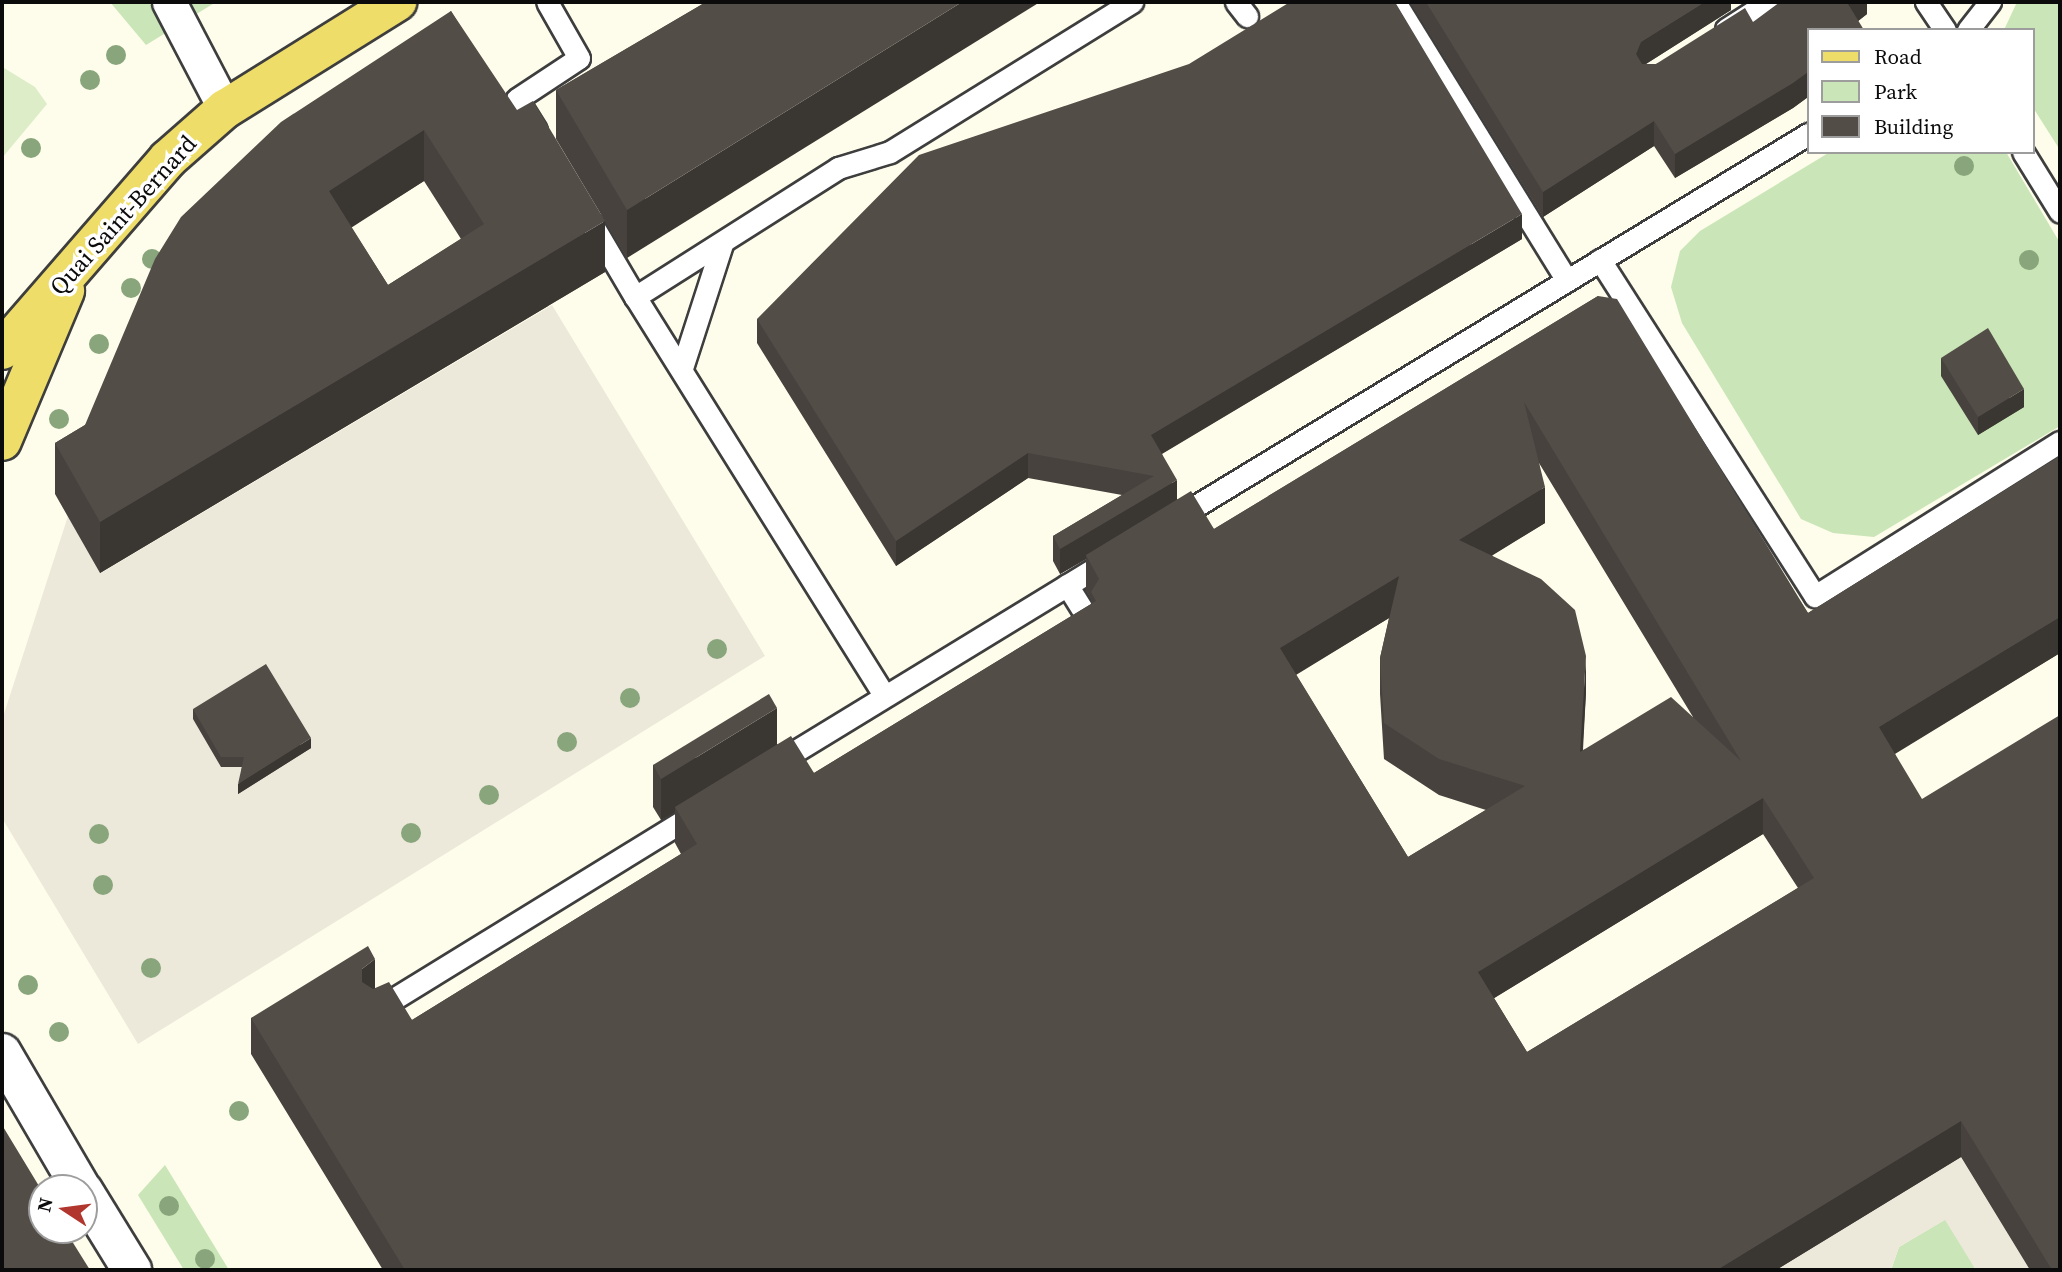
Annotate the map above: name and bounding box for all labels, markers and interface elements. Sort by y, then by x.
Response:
legend [1806,28,2034,154]
text: Road [1874,42,1922,71]
text: Park [1874,77,1917,106]
text: Building [1874,112,1953,141]
street label: Quai Saint-Bernard [44,129,202,301]
north arrow [28,1174,98,1244]
text: N [30,1195,59,1214]

